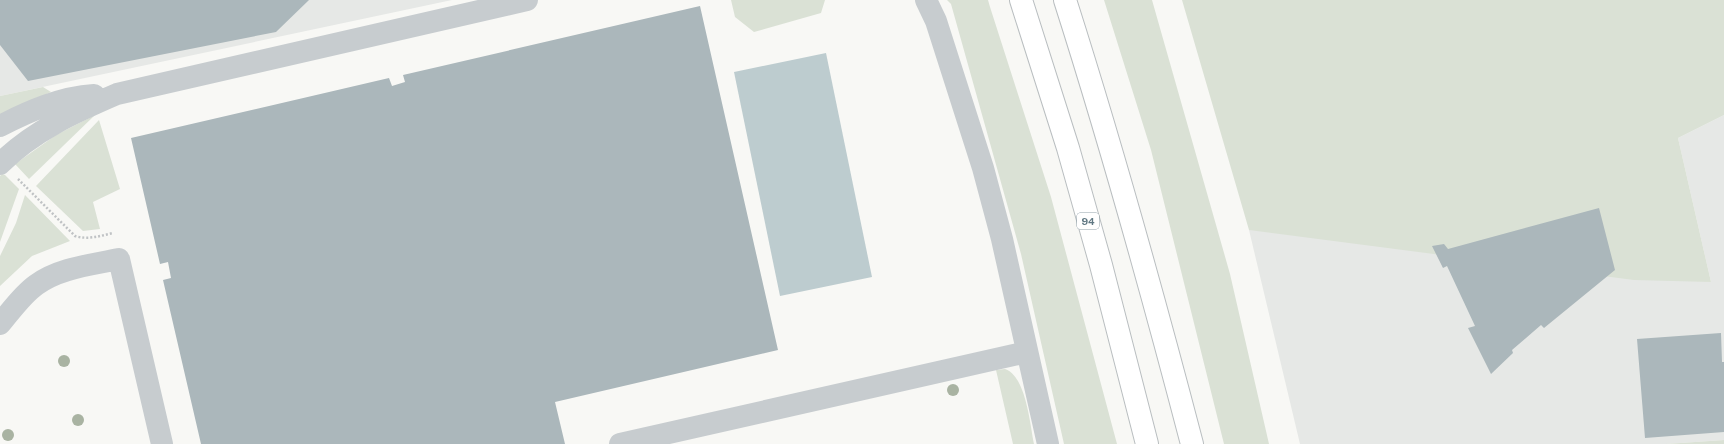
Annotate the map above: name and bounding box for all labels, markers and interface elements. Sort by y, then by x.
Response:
road number: 94 [1077,213,1099,229]

